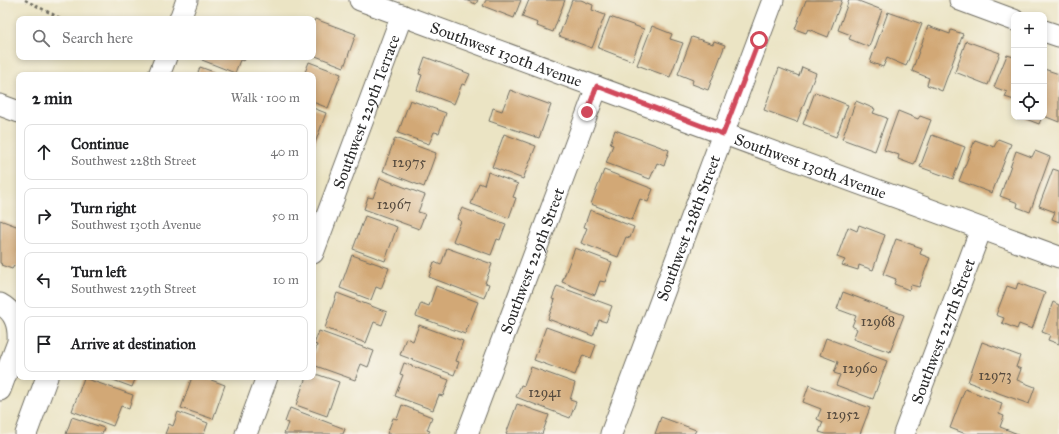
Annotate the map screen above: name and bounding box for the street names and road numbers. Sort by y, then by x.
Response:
street label: Southwest 130th Avenue [428,18,585,91]
street label: Southwest 229th Terrace [329,32,404,191]
street label: Southwest 130th Avenue [732,130,889,203]
street label: Southwest 228th Street [653,152,724,304]
street label: Southwest 229th Street [496,185,568,337]
street label: Southwest 227th Street [907,255,979,407]

